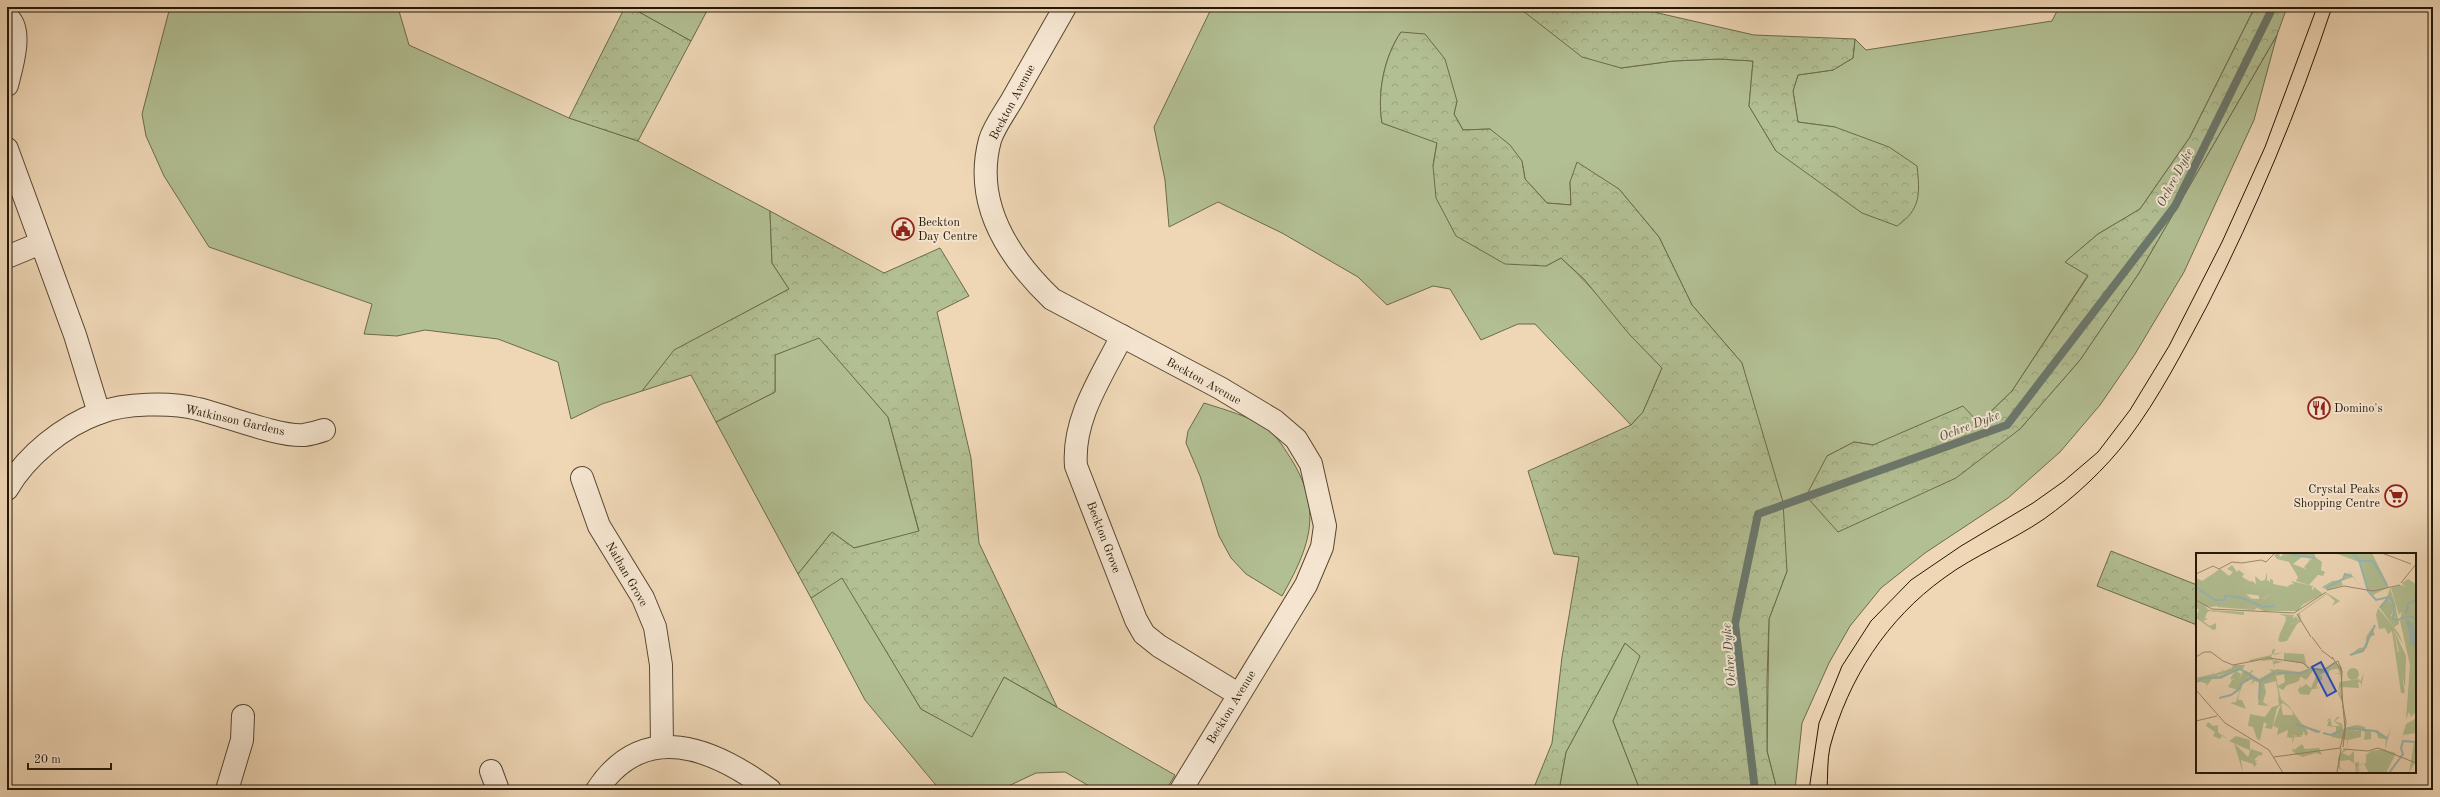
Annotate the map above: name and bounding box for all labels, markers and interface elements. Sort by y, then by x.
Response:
street label: Beckton Avenue [988,62,1038,142]
water label: Ochre Dyke [2155,146,2196,209]
public building icon: Beckton Day Centre [890,216,916,242]
place label: Beckton Day Centre [918,217,978,243]
street label: Beckton Avenue [1164,356,1243,408]
restaurant icon: Domino's [2306,395,2332,421]
place label: Domino's [2334,403,2383,415]
street label: Watkinson Gardens [184,404,286,438]
water label: Ochre Dyke [1937,409,2002,444]
supermarket icon: Crystal Peaks Shopping Centre [2383,483,2409,509]
place label: Crystal Peaks Shopping Centre [2293,484,2380,510]
street label: Beckton Grove [1084,500,1122,575]
street label: Nathan Grove [603,540,650,609]
inset map [2196,553,2416,773]
water label: Ochre Dyke [1720,622,1739,687]
street label: Beckton Avenue [1205,668,1259,746]
scale bar [28,745,111,771]
text: 20 m [34,754,61,766]

